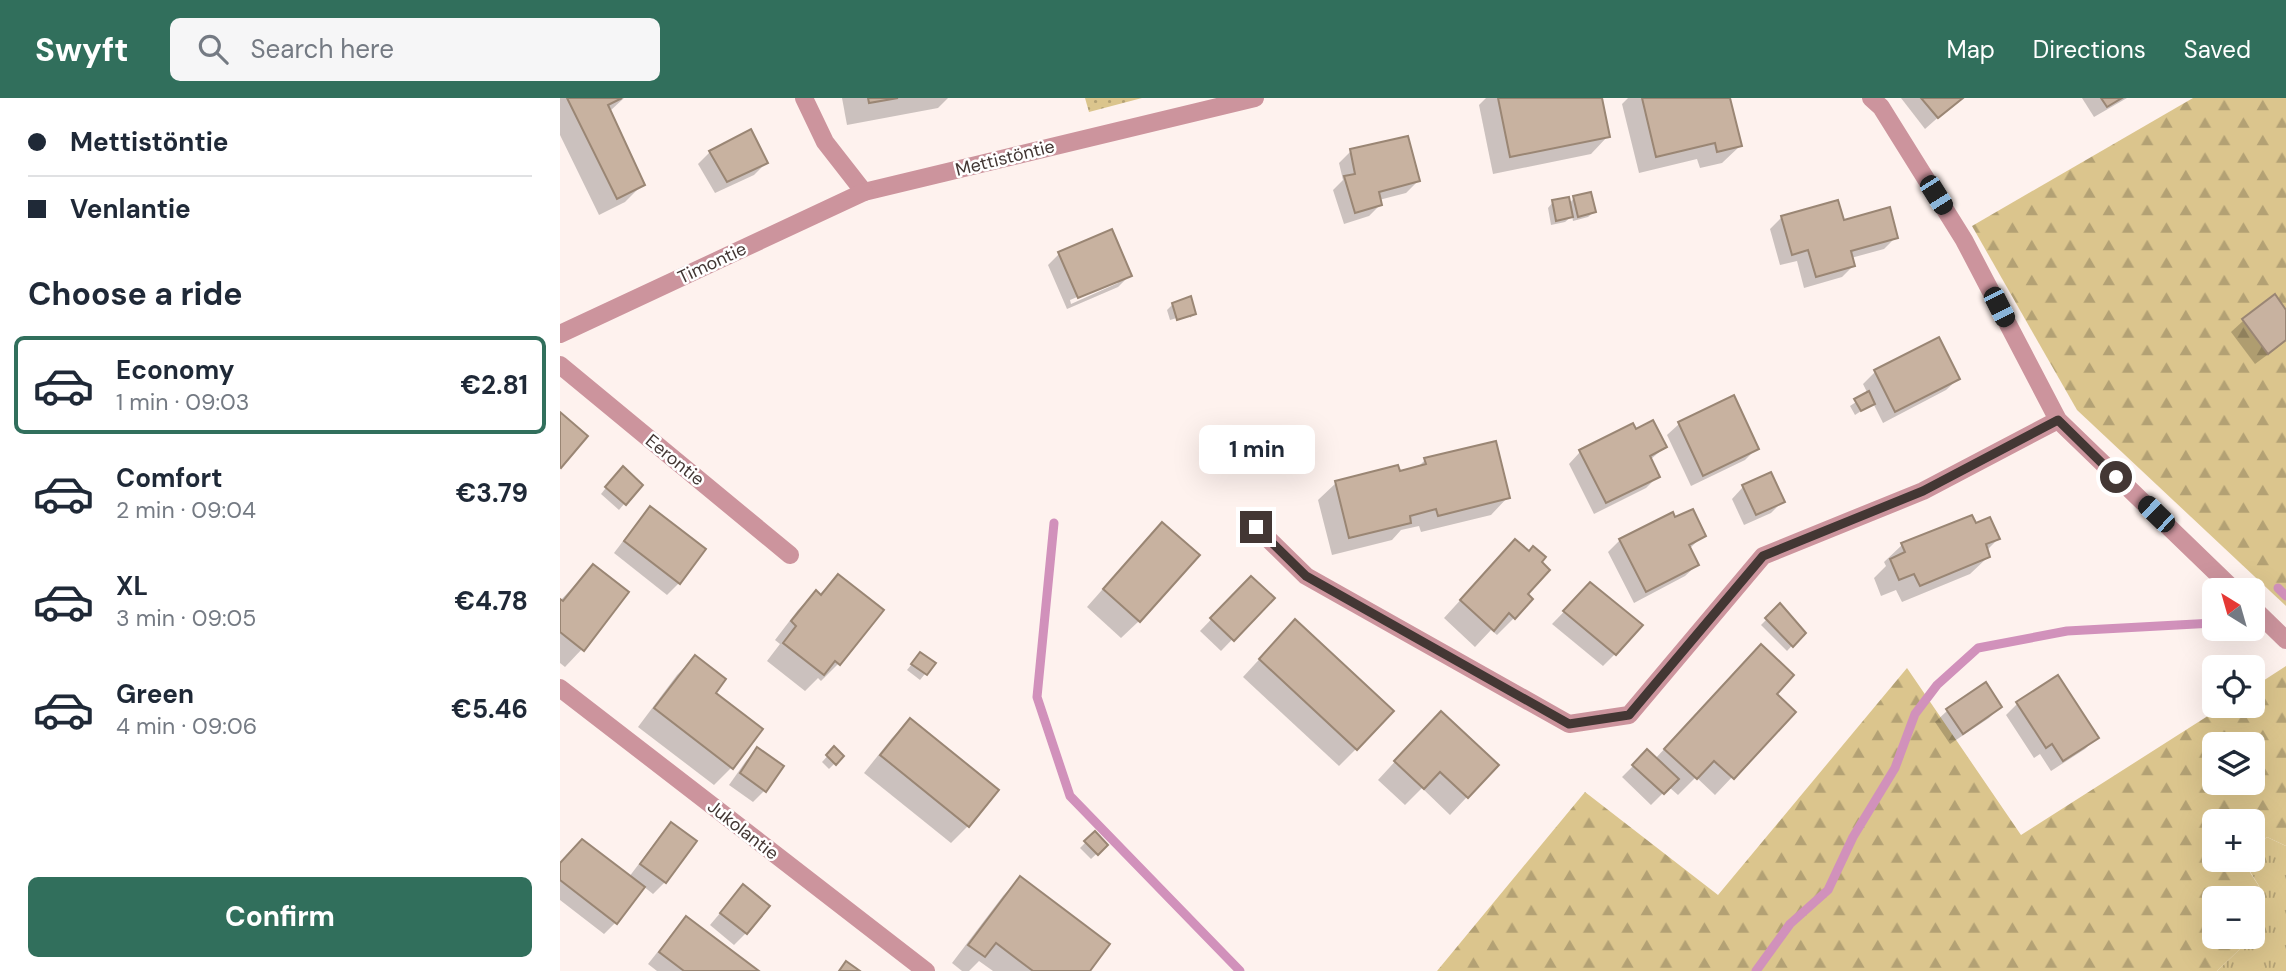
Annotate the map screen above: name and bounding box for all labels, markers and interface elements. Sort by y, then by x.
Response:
search box [170,18,660,81]
text: Swyft [35,28,128,71]
icon: search [194,30,232,68]
text: Search here [250,32,394,66]
text: Map [1947,34,1995,65]
text: Directions [2033,34,2146,65]
text: Saved [2184,34,2251,65]
text: Mettistöntie [70,125,228,159]
street label: Mettistöntie [953,134,1057,182]
car [1916,172,1957,218]
text: Venlantie [70,192,191,226]
street label: Timontie [674,237,750,289]
text: Choose a ride [28,273,243,315]
car [1981,284,2018,330]
text: Economy [116,353,234,387]
icon: car [32,354,95,417]
text: €2.81 [461,368,528,402]
text: 1 min · 09:03 [116,387,249,417]
callout: 1 min [1198,426,1314,474]
street label: Eerontie [641,429,709,491]
text: 1 min [1229,434,1285,464]
text: Comfort [116,461,222,495]
route start [2100,461,2132,493]
icon: car [32,462,95,525]
text: €3.79 [456,476,528,510]
car [2134,492,2179,536]
text: 2 min · 09:04 [116,495,256,525]
route end [1240,511,1272,543]
text: XL [116,569,148,603]
icon: car [32,570,95,633]
north arrow [2202,578,2264,640]
map controls [2202,578,2265,949]
text: €4.78 [455,584,528,618]
text: 3 min · 09:05 [116,603,256,633]
button: locate [2202,655,2265,718]
text: Green [116,677,194,711]
icon: car [32,678,95,741]
text: €5.46 [451,692,528,726]
text: 4 min · 09:06 [116,711,257,741]
button: layers [2202,732,2265,795]
street label: Jukolantie [702,795,784,865]
button: + [2202,809,2265,872]
button: Confirm [28,877,532,957]
button: − [2202,886,2265,949]

